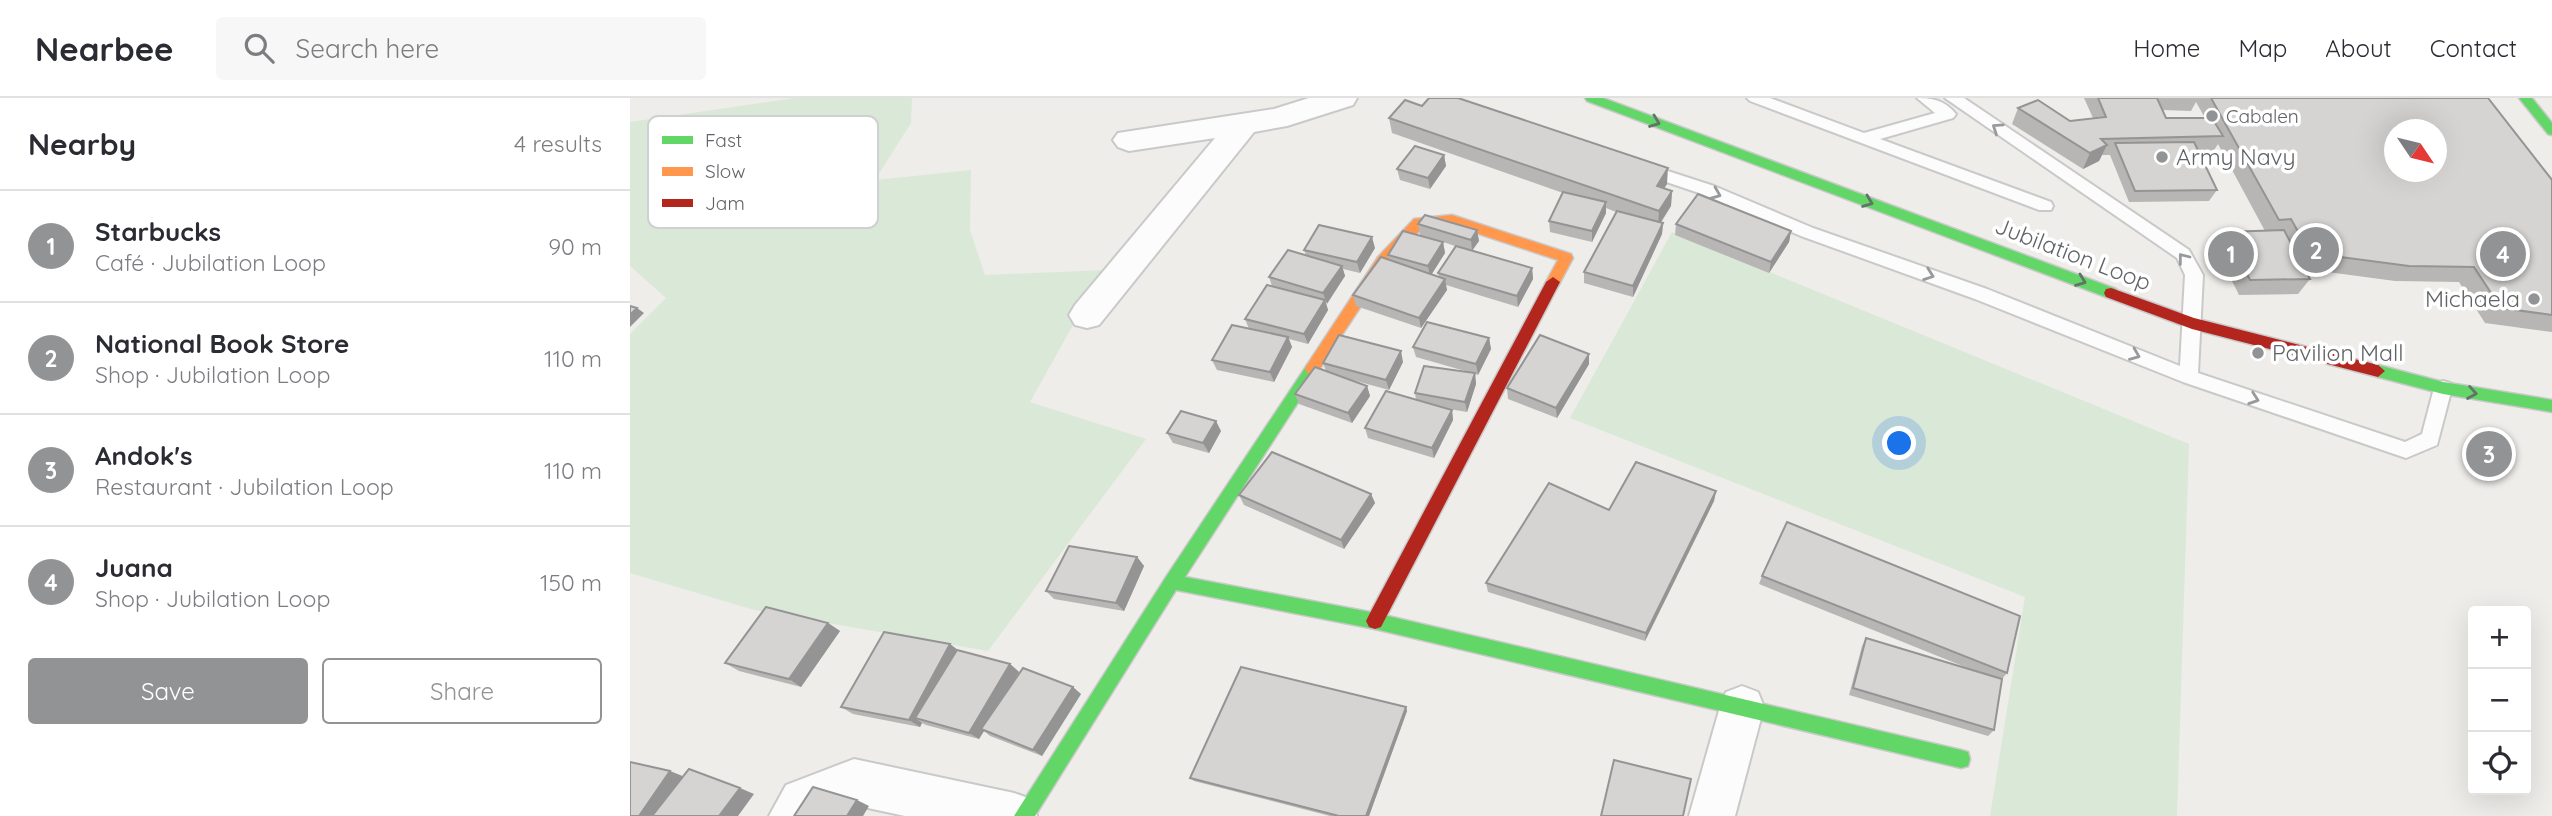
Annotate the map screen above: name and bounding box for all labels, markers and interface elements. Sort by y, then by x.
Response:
search box [216,17,706,80]
text: Nearbee [35,28,174,69]
icon: search [240,29,278,67]
text: Search here [296,32,439,65]
text: Home [2133,33,2200,63]
text: Map [2238,33,2287,63]
text: About [2325,33,2392,63]
text: Contact [2430,33,2517,63]
place label: Cabalen [2226,104,2299,128]
marker: Cabalen [2204,108,2220,124]
one-way arrow [1648,114,1660,128]
legend [648,116,878,228]
north arrow [2384,119,2447,182]
one-way arrow [1992,124,2005,136]
text: Nearby [28,125,136,163]
text: Fast [705,128,742,152]
text: 4 results [514,129,602,158]
place label: Army Navy [2176,142,2296,171]
marker: Army Navy [2154,149,2170,165]
text: Slow [705,159,746,183]
one-way arrow [1709,186,1722,200]
text: Jam [705,191,745,215]
one-way arrow [1861,193,1873,207]
street label: Jubilation Loop [1991,211,2155,297]
text: Starbucks [95,215,221,248]
pin: 2 [2293,224,2339,276]
pin: 1 [2208,228,2254,280]
pin: 4 [2480,228,2526,280]
text: 1 [47,232,55,261]
text: 90 m [548,232,602,261]
text: Café · Jubilation Loop [95,248,326,277]
one-way arrow [2178,254,2191,266]
one-way arrow [1922,267,1934,281]
one-way arrow [2075,273,2087,287]
place label: Michaela [2425,284,2520,313]
marker: Michaela [2526,291,2542,307]
text: National Book Store [95,327,349,360]
place label: Pavilion Mall [2272,338,2404,367]
text: 2 [44,344,58,373]
text: 110 m [544,344,602,373]
marker: Pavilion Mall [2250,345,2266,361]
one-way arrow [2129,347,2141,361]
text: Shop · Jubilation Loop [95,360,330,389]
one-way arrow [2466,385,2478,400]
one-way arrow [2248,390,2260,405]
your location [1882,426,1916,460]
pin: 3 [2466,428,2512,480]
text: Andok's [95,439,193,472]
text: 3 [45,456,57,485]
text: 110 m [544,456,602,485]
text: Restaurant · Jubilation Loop [95,472,394,501]
text: Juana [95,551,173,584]
text: 4 [44,568,58,597]
text: 150 m [540,568,602,597]
text: Shop · Jubilation Loop [95,584,330,613]
map controls [2468,606,2531,795]
button: + [2468,606,2531,669]
button: Save [28,658,308,724]
button: Share [322,658,602,724]
button: − [2468,669,2531,732]
button: locate [2468,732,2531,795]

